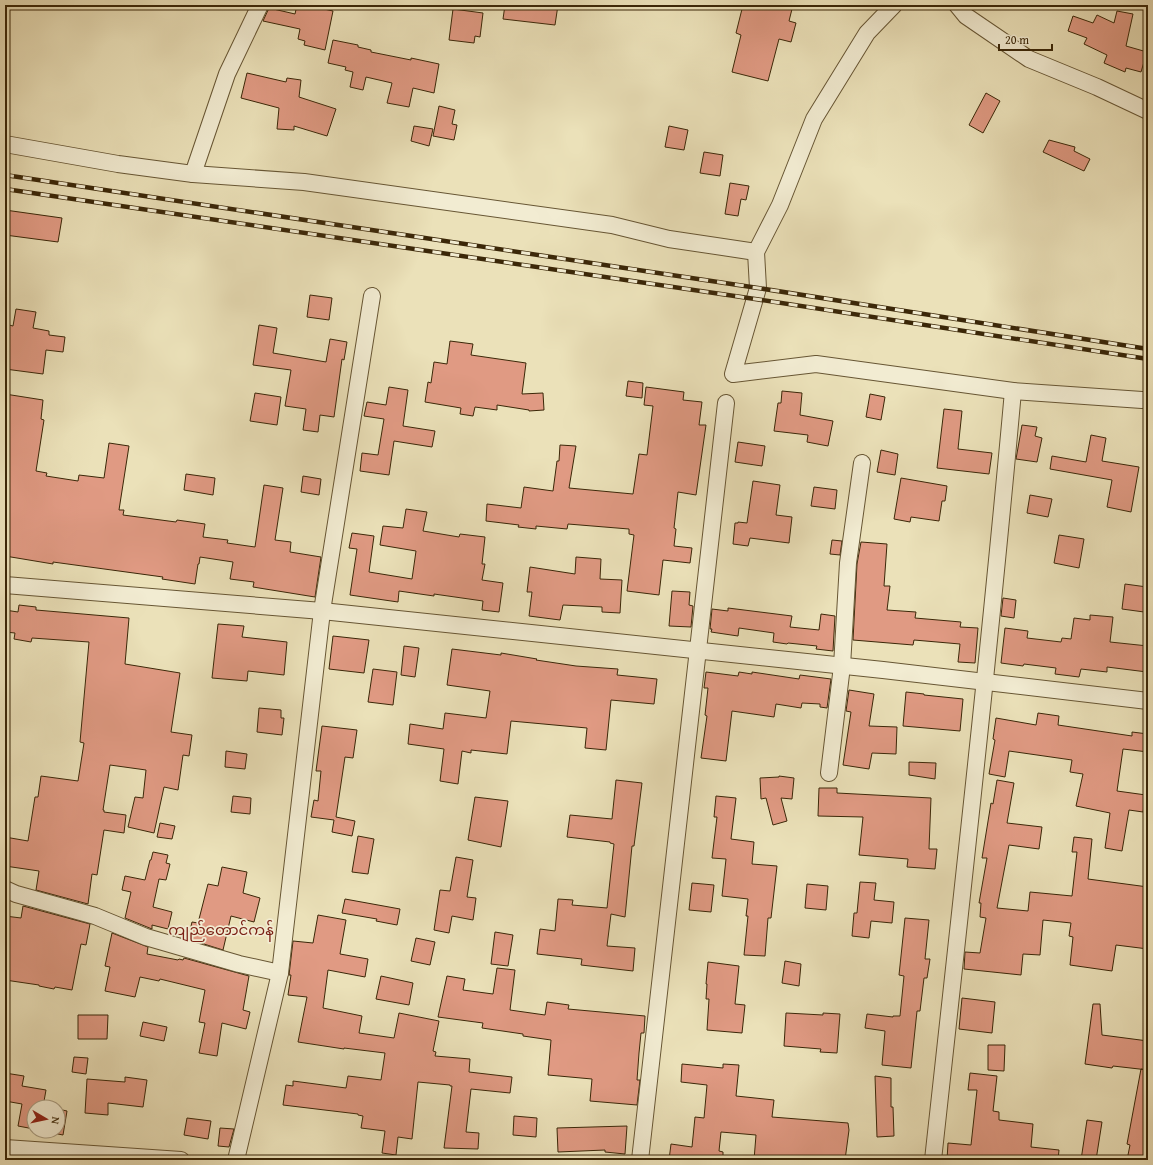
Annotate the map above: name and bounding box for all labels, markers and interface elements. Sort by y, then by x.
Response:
scale bar [999,26,1052,52]
text: 20 m [1005,31,1029,48]
district label: ကျည်တောင်ကန် [168,919,274,942]
north arrow [26,1099,66,1139]
text: N [47,1116,64,1126]

